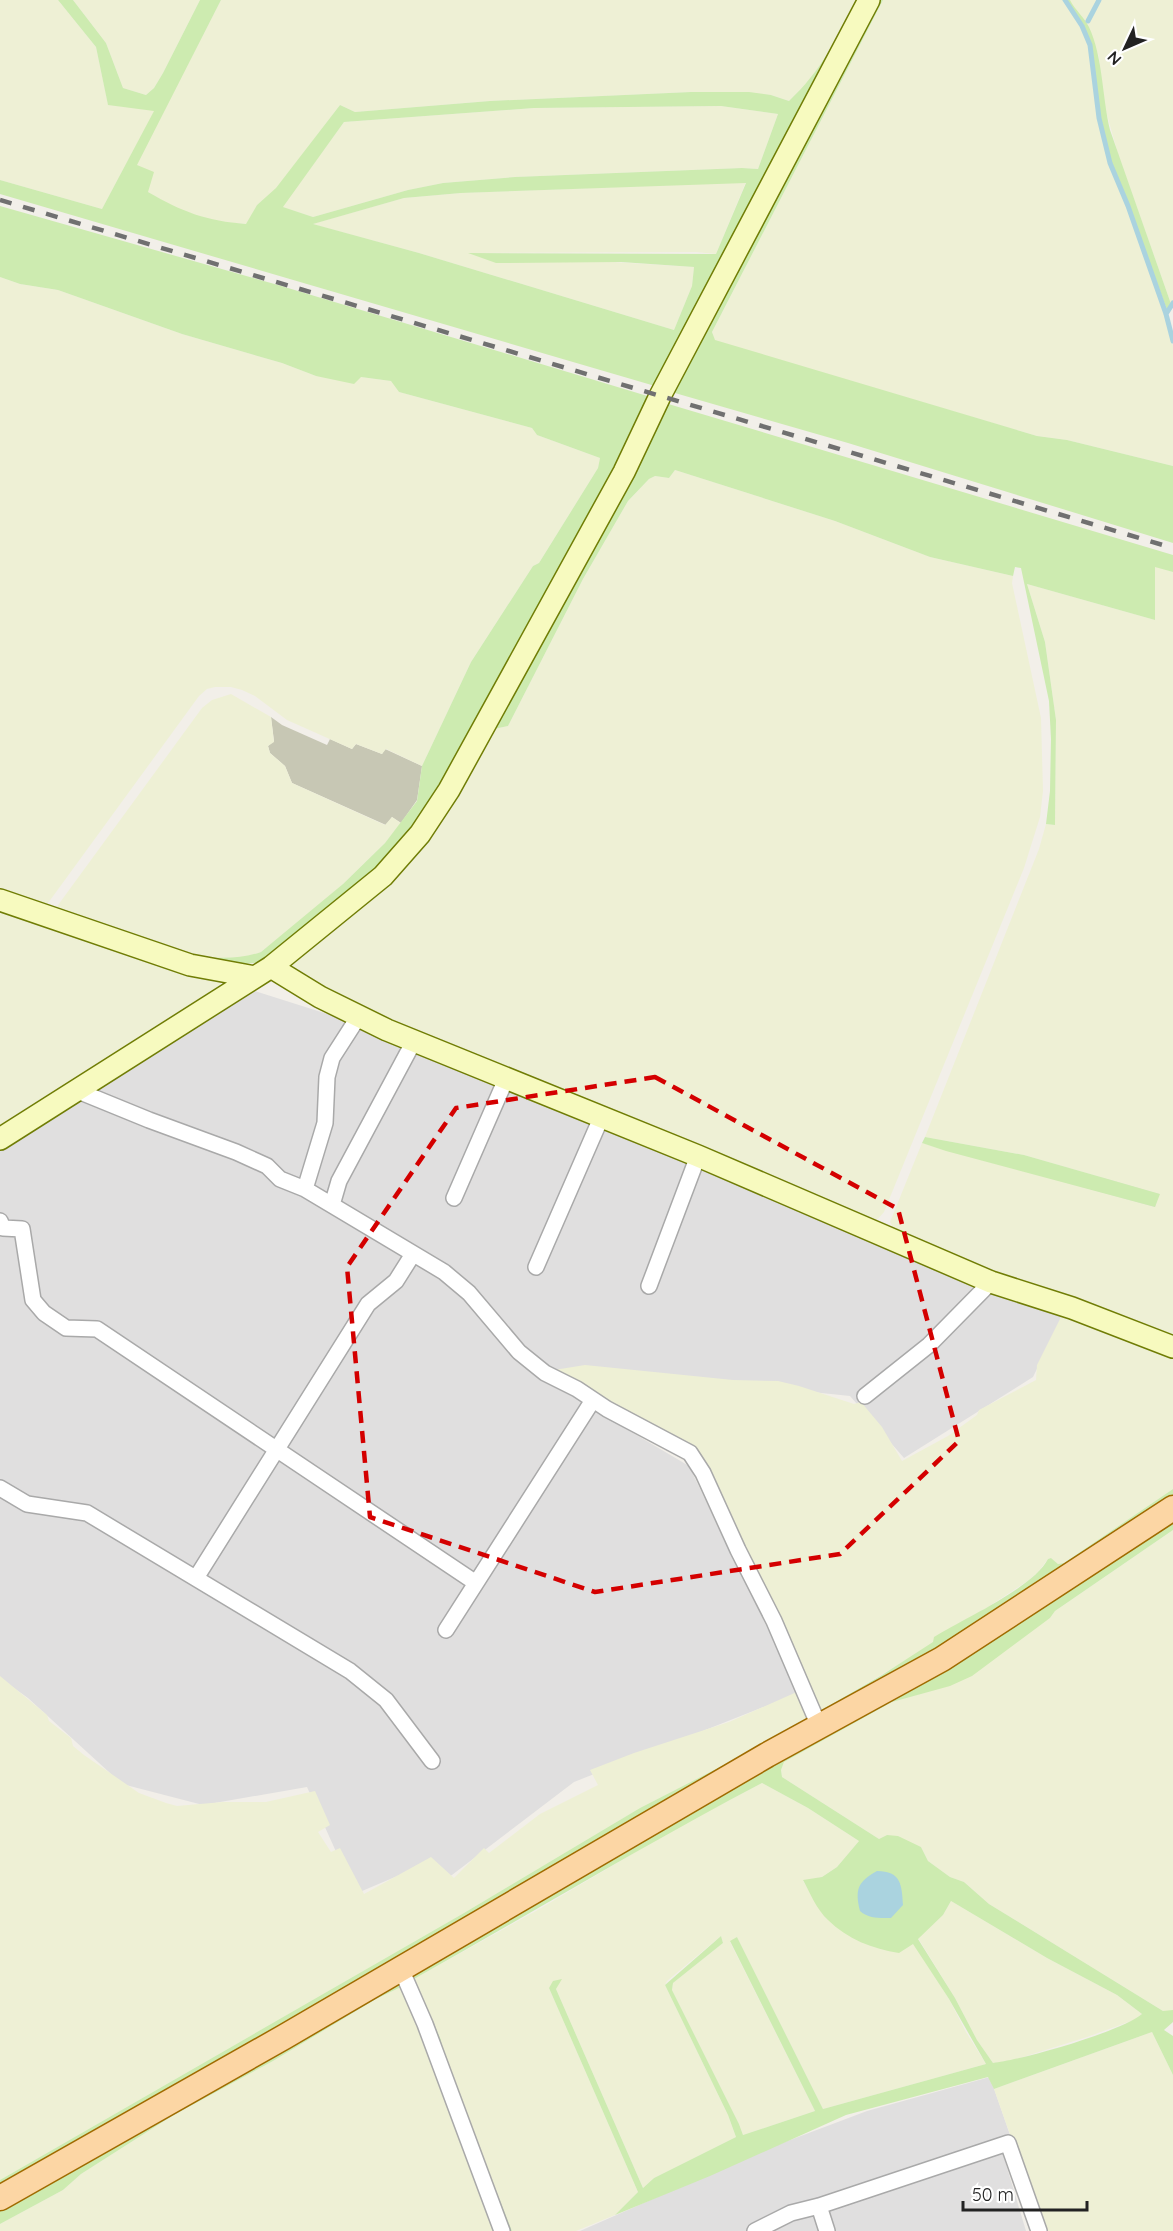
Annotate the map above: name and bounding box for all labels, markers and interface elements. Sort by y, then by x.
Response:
north arrow [1095,18,1155,78]
text: N [1103,47,1125,70]
scale bar [963,2174,1088,2212]
text: 50 m [972,2183,1014,2206]

